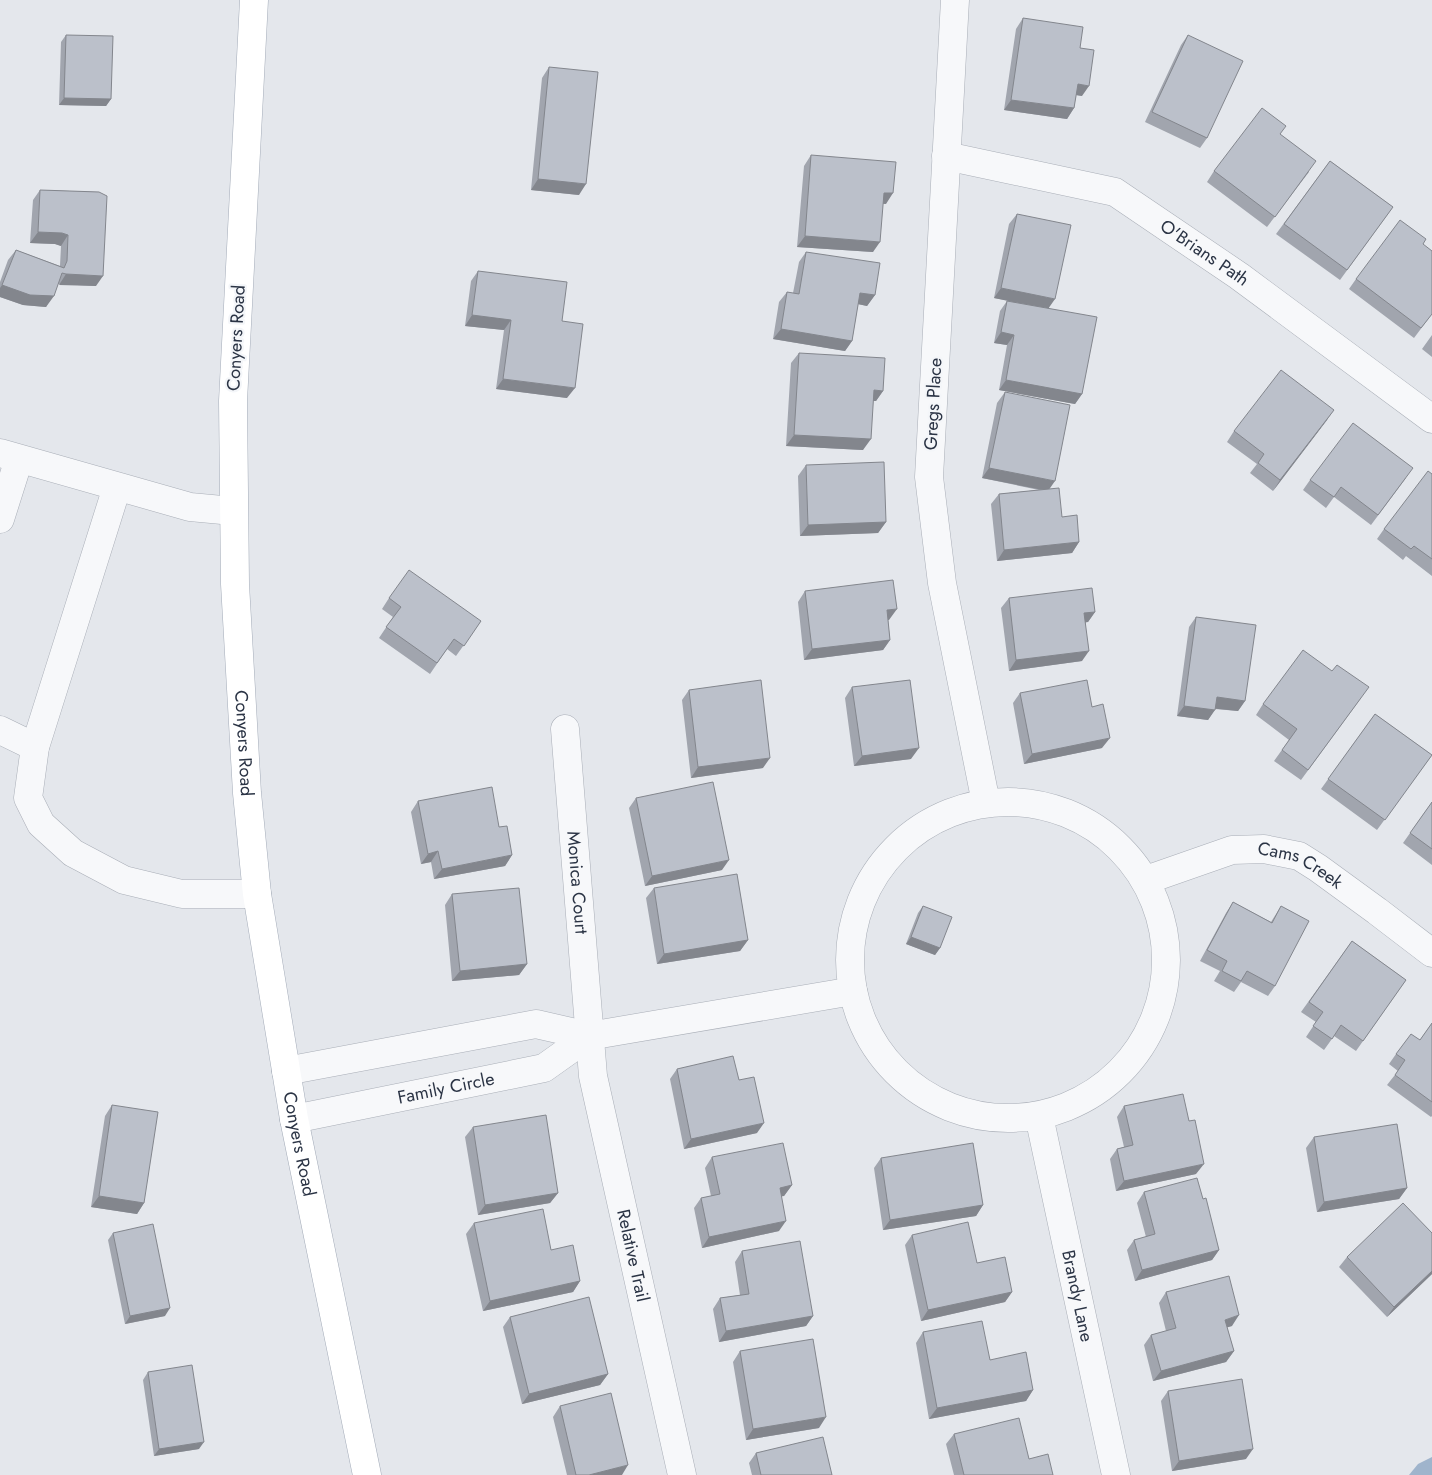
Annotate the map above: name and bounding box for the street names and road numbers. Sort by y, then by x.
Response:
street label: O'Brians Path [1155,213,1255,292]
street label: Conyers Road [220,284,252,392]
street label: Gregs Place [918,357,948,451]
street label: Conyers Road [228,689,260,797]
street label: Monica Court [560,830,595,936]
street label: Cams Creek [1255,835,1348,895]
street label: Family Circle [395,1065,497,1111]
street label: Conyers Road [277,1090,323,1199]
street label: Relative Trail [610,1207,656,1304]
street label: Brandy Lane [1055,1247,1100,1344]

